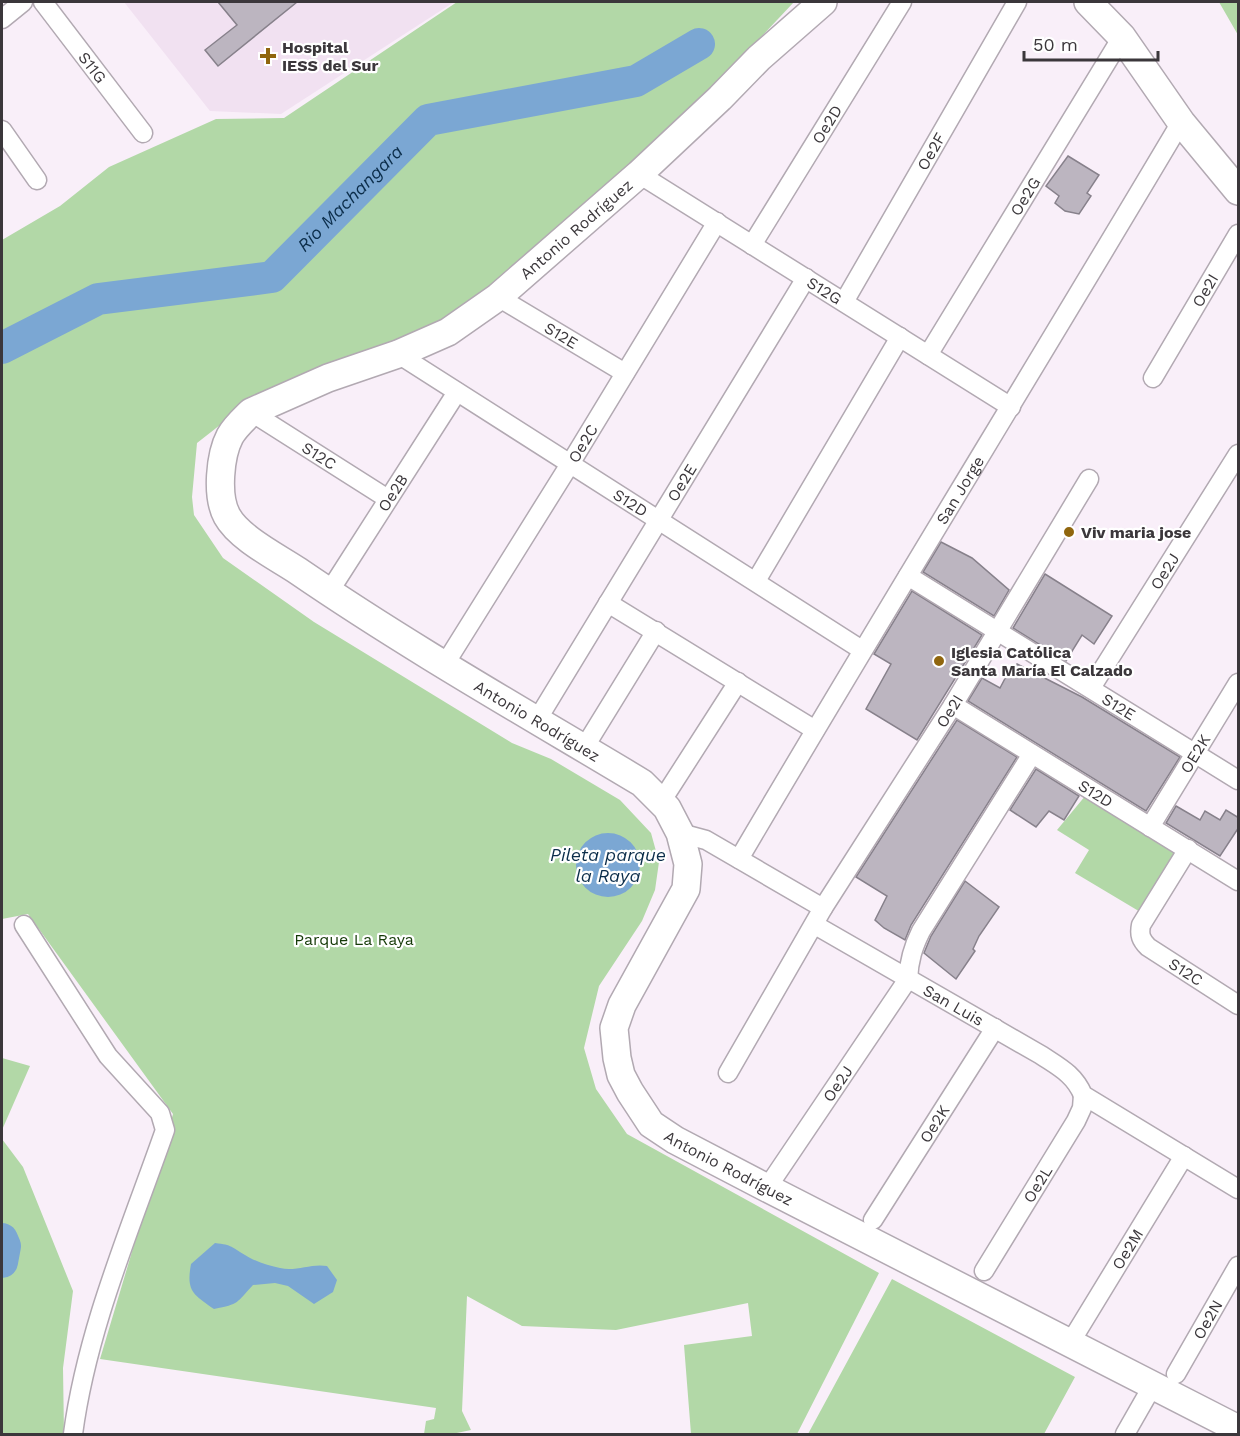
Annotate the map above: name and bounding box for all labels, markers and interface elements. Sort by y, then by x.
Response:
scale bar [1024,24,1158,62]
text: 50 m [1033,34,1078,55]
place label: Hospital IESS del Sur [282,38,378,75]
marker: Hospital IESS del Sur [259,47,277,65]
street label: S11G [74,48,110,87]
street label: Oe2D [808,102,846,147]
street label: Oe2F [913,129,950,174]
water label: Rio Machangara [293,141,407,255]
street label: Oe2G [1006,174,1044,219]
street label: Antonio Rodríguez [516,175,636,283]
street label: Oe2I [1188,270,1222,310]
street label: S12G [803,273,845,309]
street label: S12E [541,318,582,353]
street label: Oe2C [564,421,602,466]
street label: S12C [298,438,340,474]
street label: San Jorge [932,453,988,528]
street label: Oe2E [663,460,701,505]
street label: Oe2B [374,471,412,515]
street label: S12D [610,485,651,521]
place label: Viv maria jose [1081,523,1191,542]
marker: Viv maria jose [1062,525,1076,539]
street label: Oe2J [1146,550,1183,593]
place label: Iglesia Católica Santa María El Calzado [951,643,1133,680]
marker: Iglesia Católica Santa María El Calzado [932,654,946,668]
street label: Antonio Rodríguez [471,676,603,766]
street label: S12E [1098,689,1139,724]
street label: Oe2I [932,691,967,731]
street label: OE2K [1176,731,1215,777]
street label: S12D [1075,776,1117,812]
water label: Pileta parque la Raya [550,844,666,886]
park label: Parque La Raya [294,930,414,949]
street label: S12C [1165,954,1206,990]
street label: San Luis [920,980,987,1030]
street label: Oe2J [819,1062,857,1106]
street label: Oe2K [916,1101,954,1146]
street label: Antonio Rodríguez [660,1126,796,1210]
street label: Oe2L [1019,1162,1057,1206]
street label: Oe2M [1108,1226,1147,1273]
street label: Oe2N [1189,1297,1227,1343]

